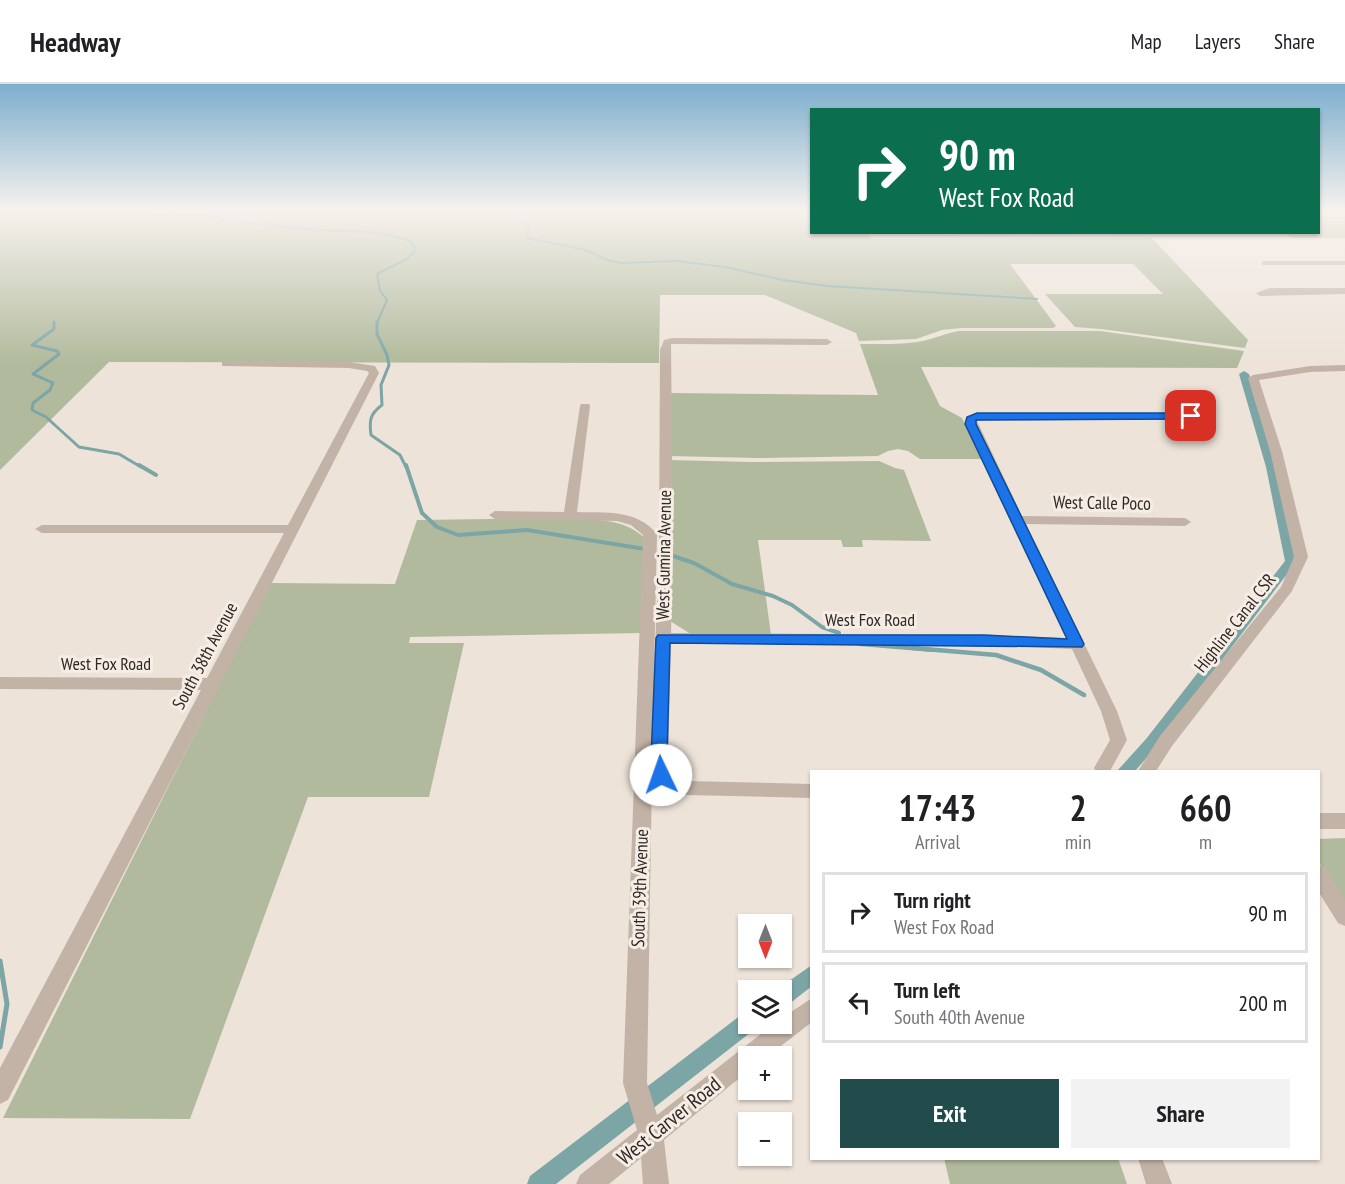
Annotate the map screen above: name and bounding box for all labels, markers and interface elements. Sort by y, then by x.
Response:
text: Headway [30,23,120,60]
text: Map [1131,28,1162,55]
text: Layers [1195,28,1241,55]
text: Share [1274,28,1315,55]
text: 90 m [939,127,1016,182]
icon: right [840,132,918,210]
text: West Fox Road [939,180,1074,214]
pin [1165,390,1216,441]
icon: arrive [1174,399,1207,432]
street label: West Gumina Avenue [651,490,676,620]
street label: West Calle Poco [1053,490,1151,515]
street label: Highline Canal CSR [1189,568,1281,677]
street label: South 38th Avenue [167,598,242,713]
street label: West Fox Road [825,608,915,631]
street label: West Fox Road [61,652,151,675]
position arrow [629,743,693,807]
text: 17:43 [899,784,976,831]
text: 2 [1069,784,1087,831]
text: 660 [1180,784,1231,831]
street label: South 39th Avenue [626,829,653,947]
text: Arrival [915,829,960,855]
text: min [1065,829,1091,855]
text: m [1199,829,1212,855]
text: Turn right [894,886,971,914]
icon: right [843,896,876,929]
text: 90 m [1248,899,1287,927]
north arrow [738,914,792,968]
map controls [738,914,792,1166]
text: West Fox Road [894,914,994,940]
text: Turn left [894,976,960,1004]
button: layers [738,980,792,1034]
icon: left [843,986,876,1019]
text: 200 m [1238,989,1287,1017]
text: South 40th Avenue [894,1004,1025,1030]
button: + [738,1046,792,1100]
street label: West Carver Road [611,1071,726,1171]
button: Exit [840,1079,1059,1148]
button: Share [1071,1079,1290,1148]
button: − [738,1112,792,1166]

